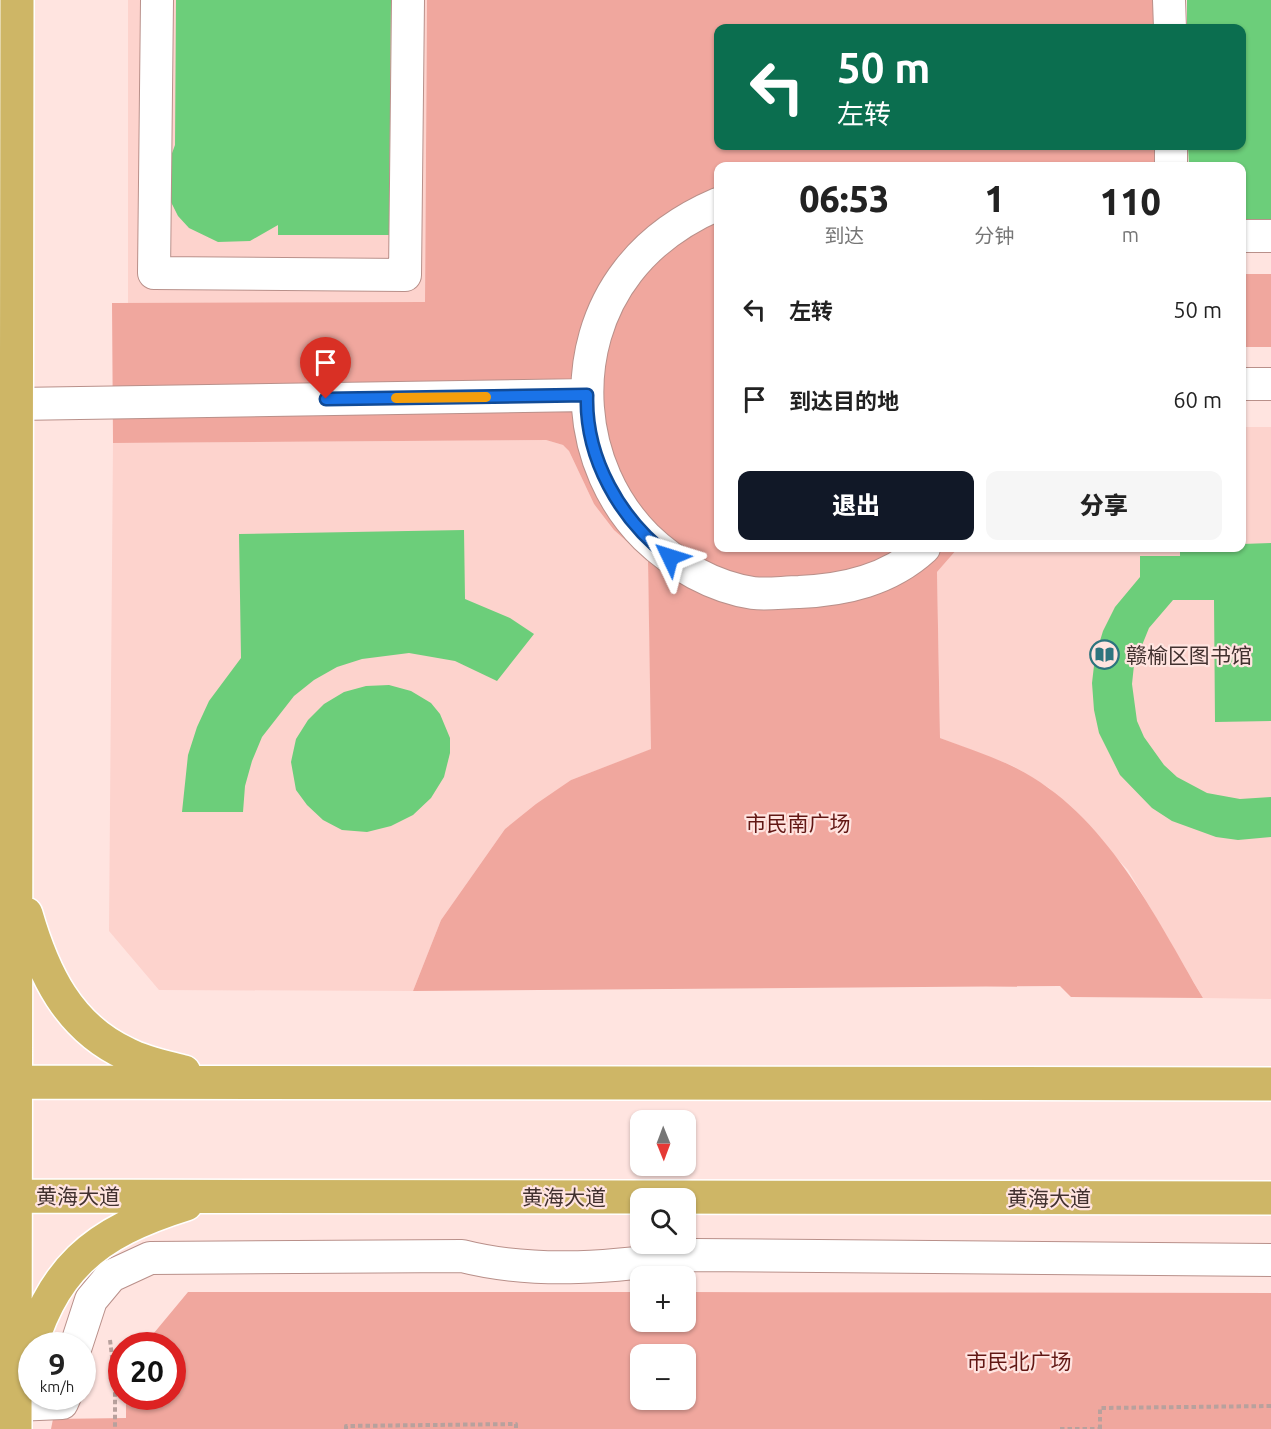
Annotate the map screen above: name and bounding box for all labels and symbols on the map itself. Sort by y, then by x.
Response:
pin [300,337,351,399]
position arrow [638,525,702,589]
library icon: 赣榆区图书馆 [1089,639,1121,671]
place label: 赣榆区图书馆 [1126,643,1252,667]
park label: 市民南广场 [746,811,851,835]
north arrow [630,1110,696,1176]
street label: 黄海大道 [36,1184,120,1208]
street label: 黄海大道 [522,1185,606,1209]
street label: 黄海大道 [1007,1186,1091,1210]
speed limit sign: 20 [108,1332,186,1410]
park label: 市民北广场 [967,1349,1072,1373]

